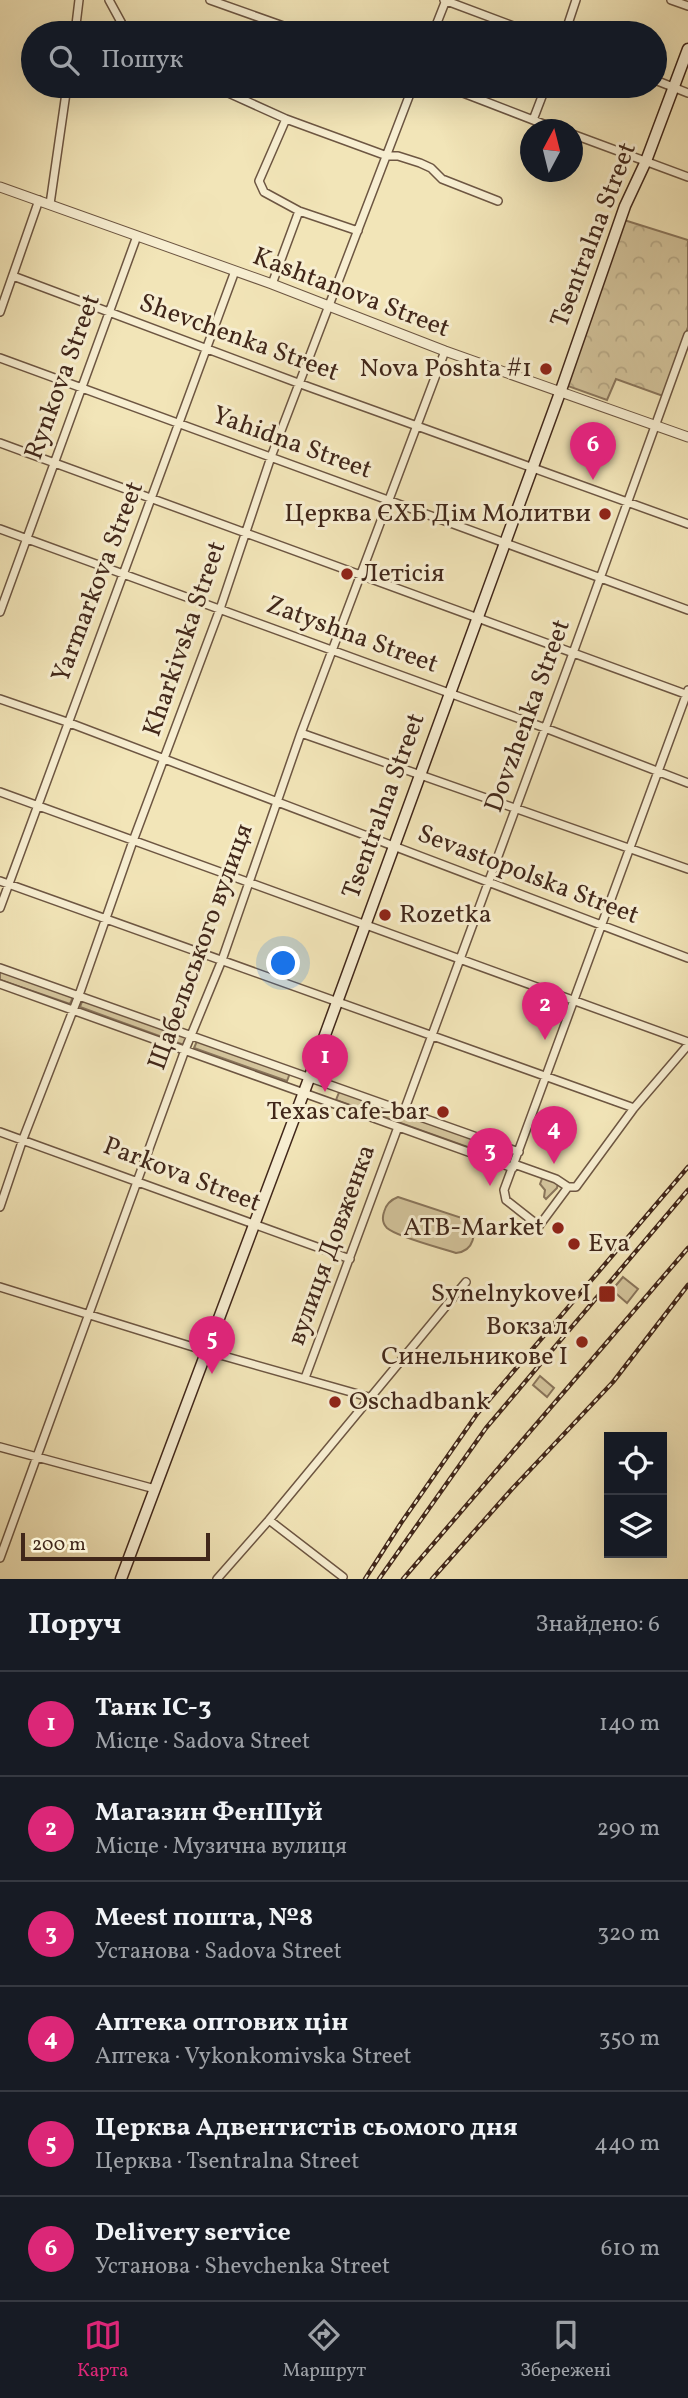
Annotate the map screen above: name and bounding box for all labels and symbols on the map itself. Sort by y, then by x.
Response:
north arrow [520,119,583,182]
street label: Tsentralna Street [542,137,646,333]
street label: Kashtanova Street [247,239,455,347]
street label: Shevchenka Street [134,285,344,391]
street label: Rynkova Street [16,289,110,465]
place label: Nova Poshta #1 [359,351,532,387]
marker: Nova Poshta #1 [538,361,554,377]
street label: Yahidna Street [207,397,377,489]
pin: 6 [570,422,616,480]
street label: Yarmarkova Street [43,476,153,688]
place label: Церква ЄХБ Дім Молитви [284,496,591,532]
marker: Церква ЄХБ Дім Молитви [597,506,613,522]
street label: Kharkivska Street [135,537,235,741]
place label: Летісія [361,556,445,592]
marker: Летісія [339,566,355,582]
street label: Zatyshna Street [261,587,443,683]
street label: Dovzhenka Street [476,614,580,818]
street label: Tsentralna Street [334,708,434,904]
street label: Sevastopolska Street [412,816,644,934]
street label: Щабельського вулиця [140,819,262,1075]
place label: Rozetka [399,897,492,933]
marker: Rozetka [377,907,393,923]
your location [266,946,300,980]
pin: 2 [522,982,568,1040]
pin: 1 [302,1034,348,1092]
place label: Texas cafe-bar [266,1094,429,1130]
marker: Texas cafe-bar [435,1104,451,1120]
pin: 4 [531,1106,577,1164]
street label: Parkova Street [98,1128,266,1222]
pin: 3 [467,1128,513,1186]
street label: вулиця Довженка [279,1140,385,1350]
place label: ATB-Market [403,1210,544,1246]
marker: ATB-Market [550,1220,566,1236]
place label: Eva [588,1226,630,1262]
marker: Eva [566,1236,582,1252]
place label: Synelnykove I [431,1276,591,1312]
marker: Synelnykove I [597,1284,617,1304]
place label: Вокзал Синельникове І [381,1309,568,1375]
pin: 5 [189,1316,235,1374]
marker: Вокзал Синельникове І [574,1334,590,1350]
place label: Oschadbank [349,1384,490,1420]
marker: Oschadbank [327,1394,343,1410]
scale bar [21,1530,210,1562]

